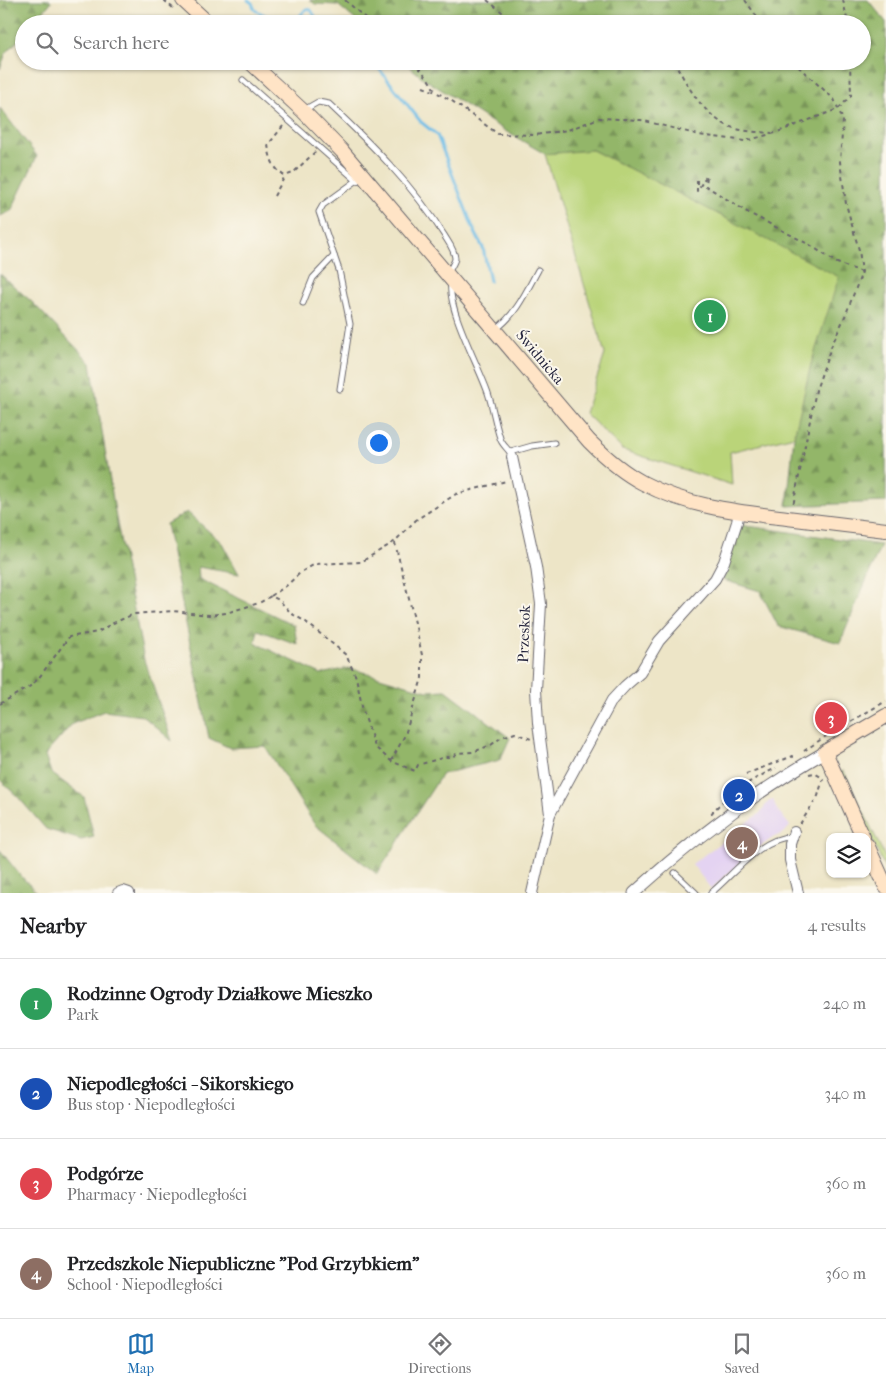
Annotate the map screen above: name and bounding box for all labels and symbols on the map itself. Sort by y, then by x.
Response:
pin: 1 [694,297,726,335]
street label: Świdnicka [512,326,569,389]
your location [366,430,392,456]
street label: Przeskok [514,605,534,663]
pin: 3 [815,699,847,737]
pin: 2 [723,776,755,814]
pin: 4 [726,824,758,862]

